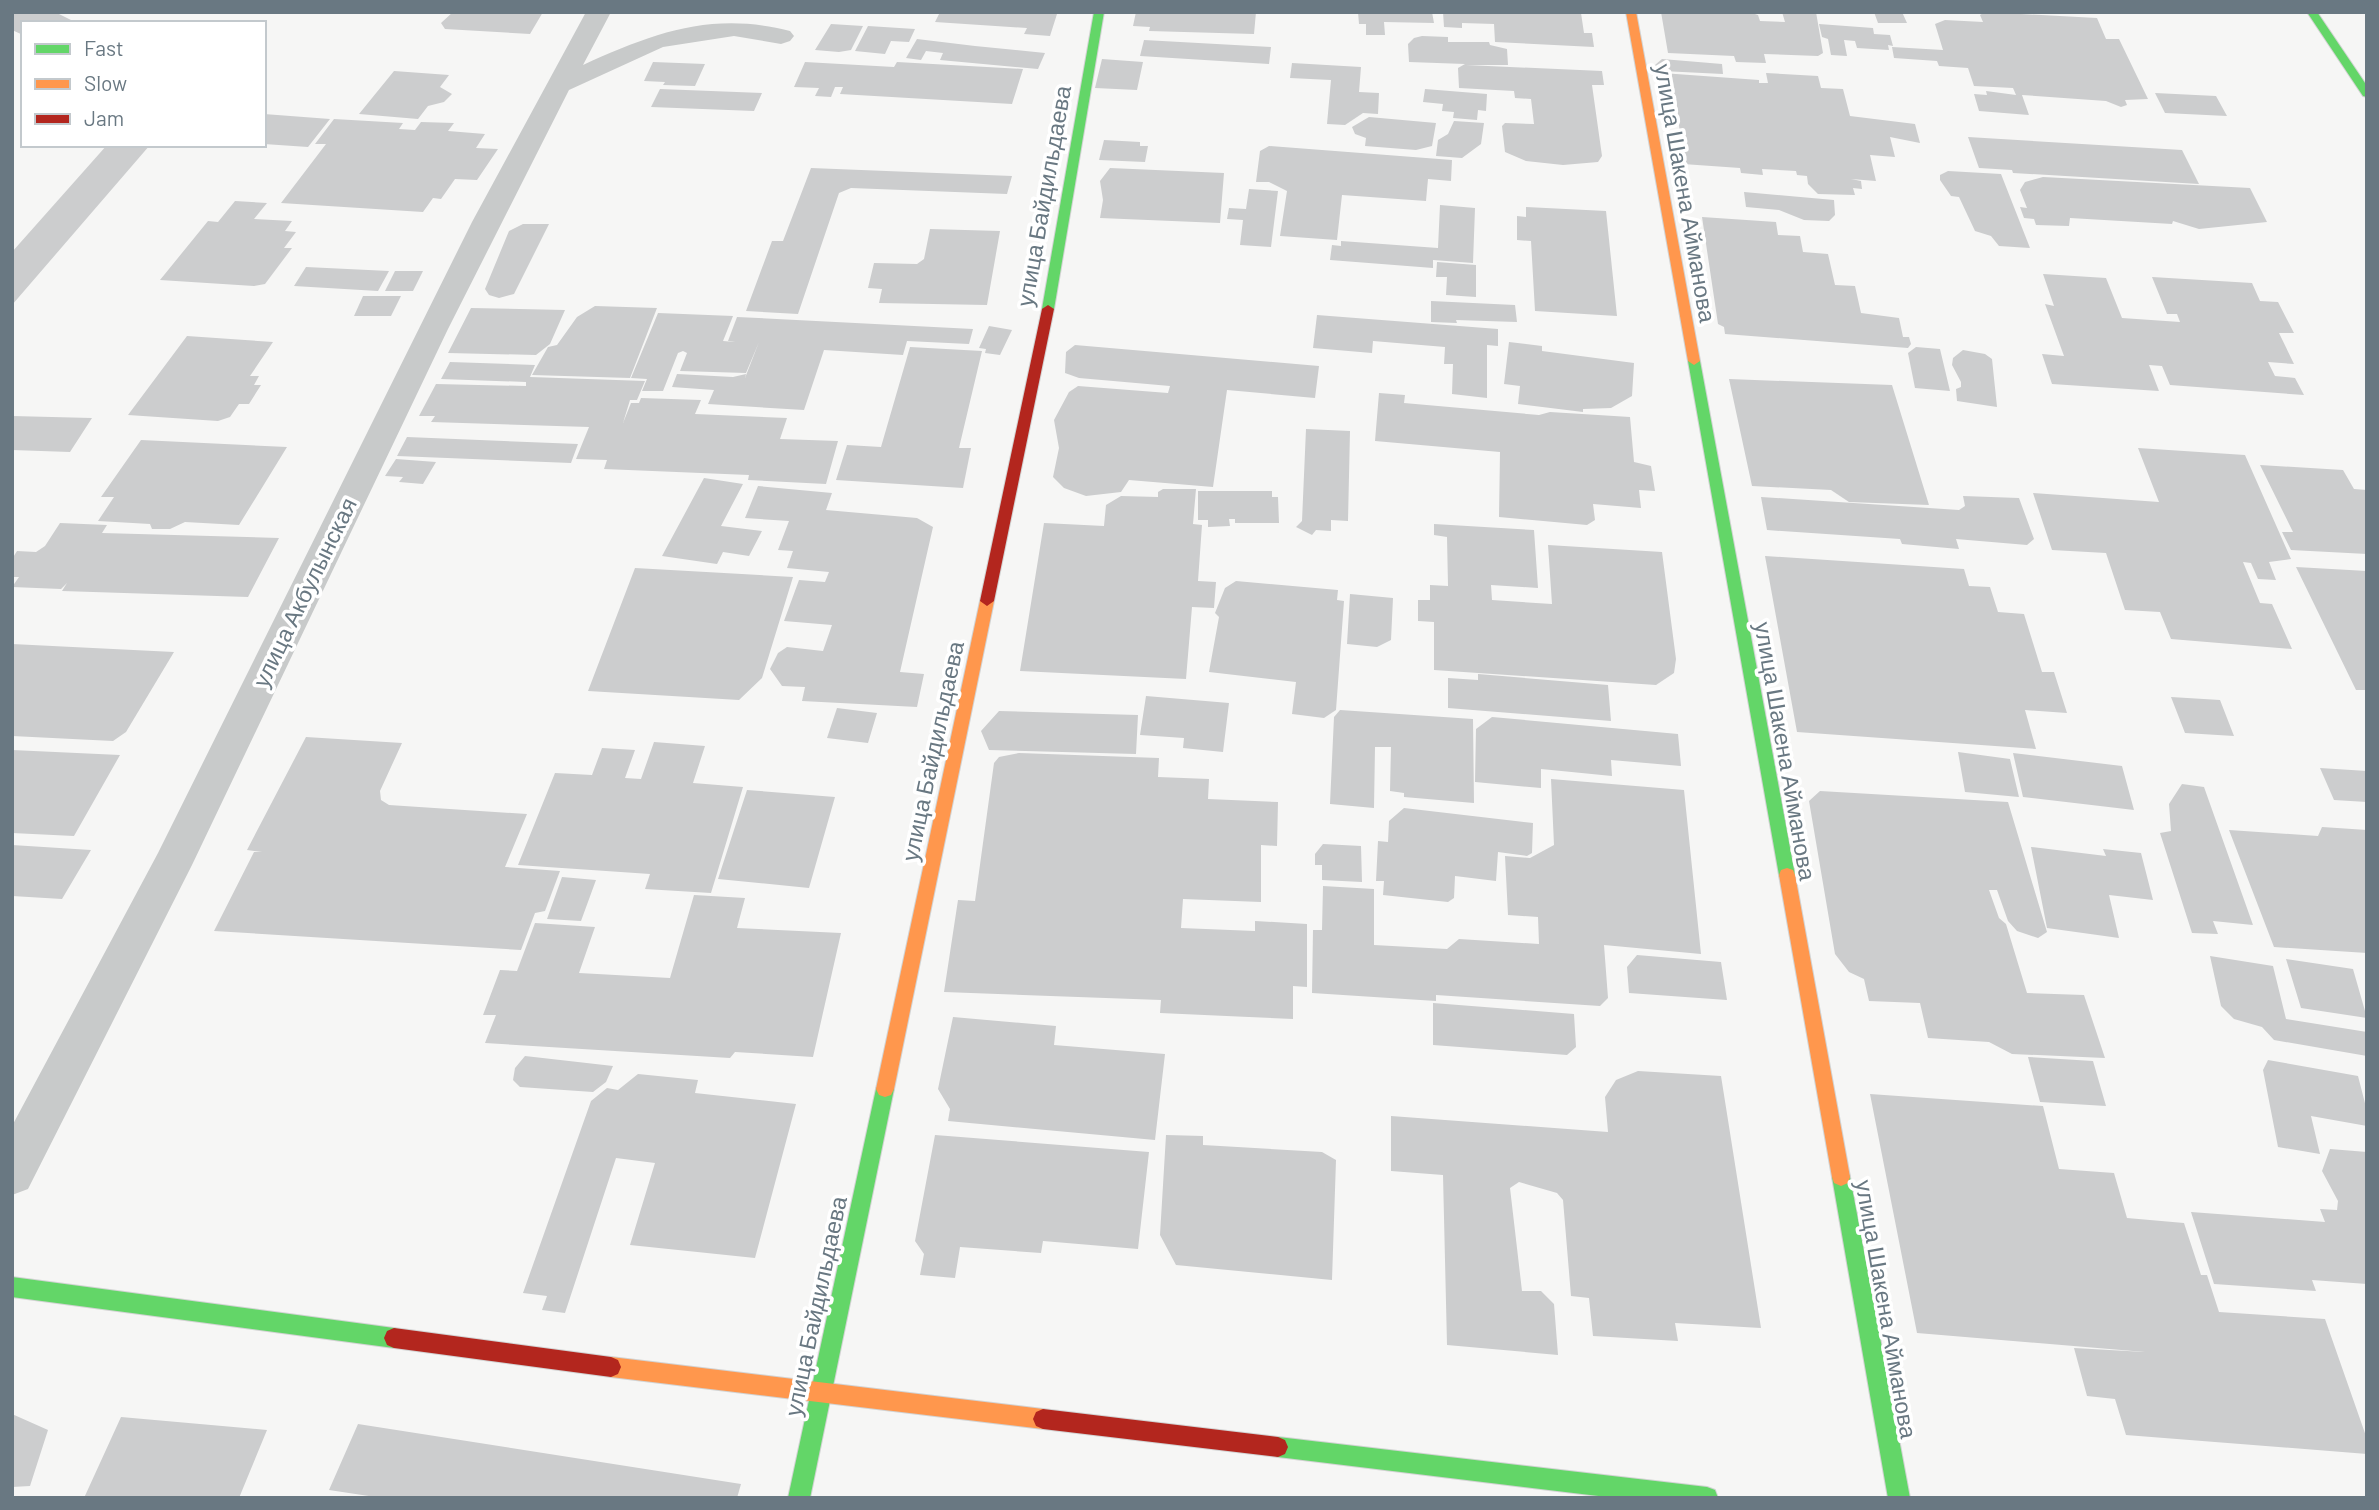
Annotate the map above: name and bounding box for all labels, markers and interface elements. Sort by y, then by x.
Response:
legend [21,21,266,147]
text: Fast [84,35,124,60]
street label: улица Шакена Айманова [1649,62,1723,325]
text: Slow [84,70,127,95]
street label: улица Байдильдаева [1010,83,1076,309]
text: Jam [84,105,124,130]
street label: улица Акбулынская [246,493,362,691]
street label: улица Шакена Айманова [1749,620,1823,883]
street label: улица Байдильдаева [895,638,969,863]
street label: улица Шакена Айманова [1850,1178,1924,1441]
street label: улица Байдильдаева [778,1193,852,1418]

